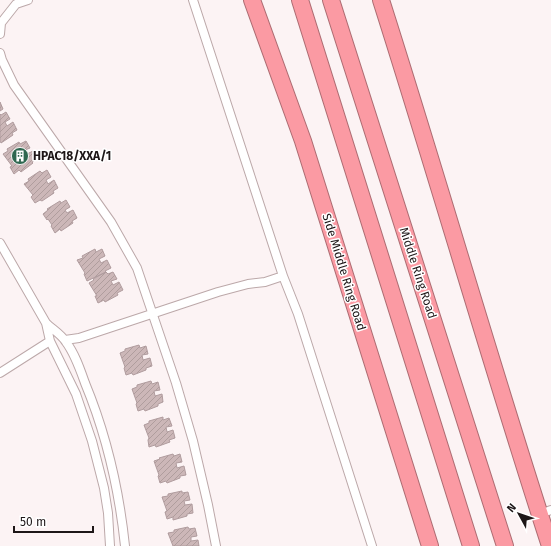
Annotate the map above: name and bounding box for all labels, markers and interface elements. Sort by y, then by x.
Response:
building icon: HPAC18/XXA/1 [10,146,30,166]
place label: HPAC18/XXA/1 [33,149,111,163]
street label: Side Middle Ring Road [319,212,369,332]
street label: Middle Ring Road [397,226,439,320]
north arrow [499,494,539,534]
text: N [504,501,519,515]
scale bar [14,508,93,534]
text: 50 m [20,515,46,529]

